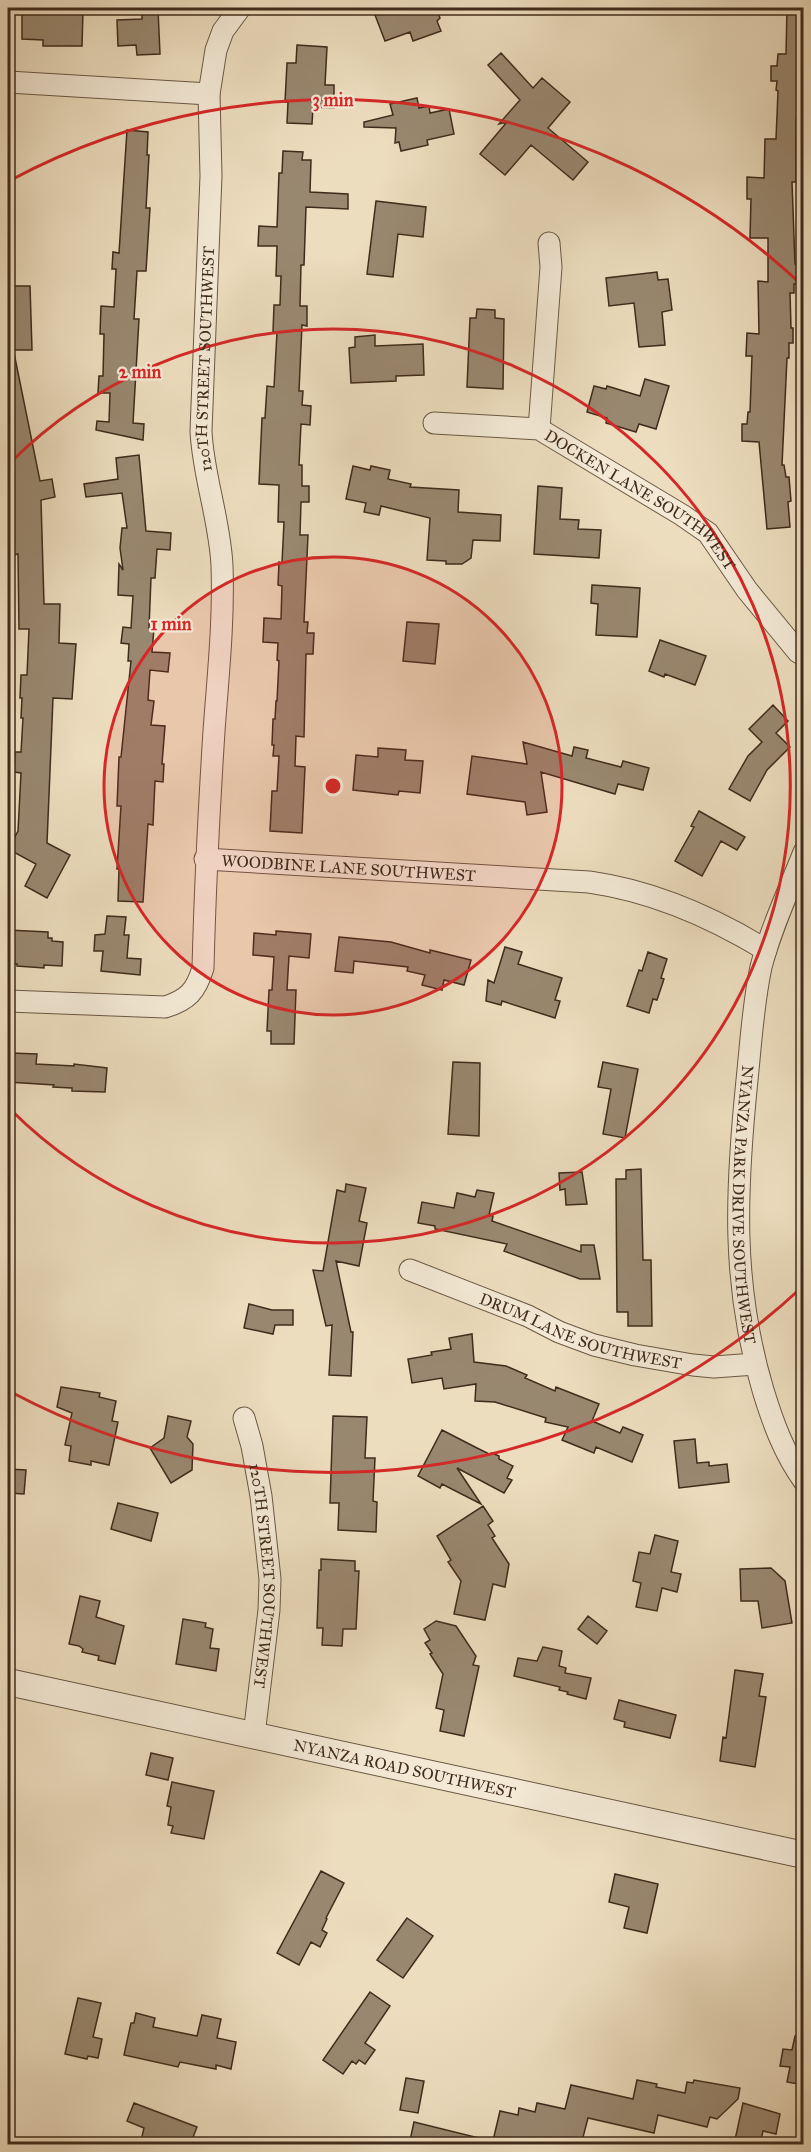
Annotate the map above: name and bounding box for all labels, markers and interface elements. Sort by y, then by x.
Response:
text: 3 min [313,89,354,112]
street label: 120TH STREET SOUTHWEST [191,246,218,473]
text: 2 min [119,361,162,383]
street label: DOCKEN LANE SOUTHWEST [541,425,740,574]
text: 1 min [151,613,192,635]
centre of rings [323,776,343,796]
street label: WOODBINE LANE SOUTHWEST [221,851,476,885]
street label: NYANZA PARK DRIVE SOUTHWEST [729,1064,761,1346]
street label: DRUM LANE SOUTHWEST [477,1289,683,1372]
street label: 120TH STREET SOUTHWEST [246,1462,280,1689]
street label: NYANZA ROAD SOUTHWEST [292,1735,518,1802]

